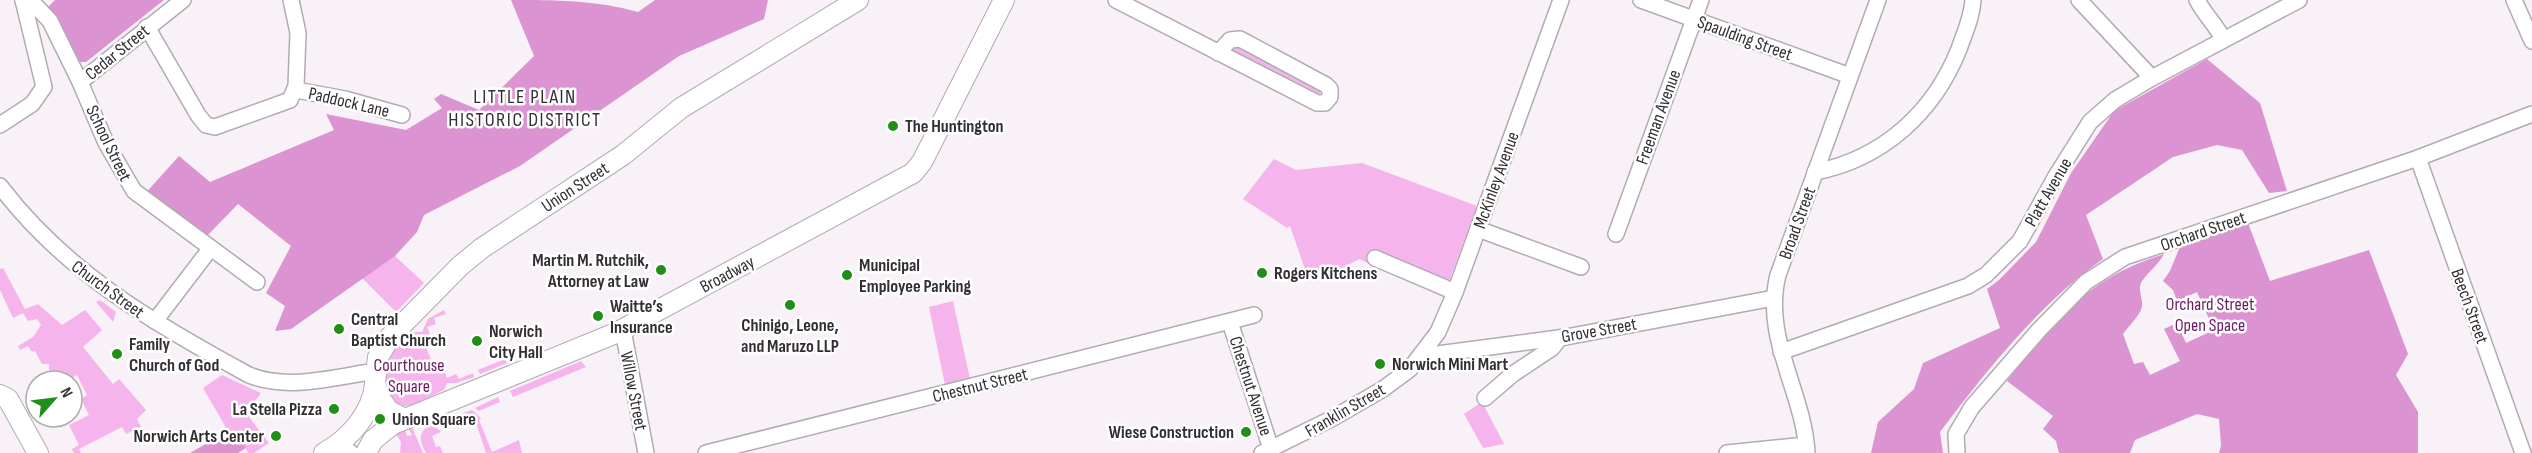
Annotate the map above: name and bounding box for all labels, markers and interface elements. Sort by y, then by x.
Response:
street label: Spaulding Street [1694,12,1796,66]
street label: Cedar Street [81,20,154,85]
street label: Freeman Avenue [1632,67,1685,167]
street label: Paddock Lane [306,83,391,122]
district label: LITTLE PLAIN HISTORIC DISTRICT [448,85,602,132]
street label: School Street [81,102,136,185]
place label: The Huntington [905,116,1004,137]
marker: The Huntington [886,119,900,133]
street label: McKinley Avenue [1469,129,1524,231]
street label: Platt Avenue [2020,154,2076,230]
street label: Union Street [538,158,613,217]
street label: Broad Street [1775,184,1820,262]
street label: Orchard Street [2158,207,2249,256]
place label: Martin M. Rutchik, Attorney at Law [532,250,649,292]
street label: Broadway [697,251,758,297]
place label: Municipal Employee Parking [859,255,972,297]
street label: Church Street [67,256,148,323]
marker: Martin M. Rutchik, Attorney at Law [654,263,668,277]
place label: Rogers Kitchens [1274,263,1377,284]
marker: Rogers Kitchens [1255,266,1269,280]
street label: Beech Street [2446,266,2493,347]
marker: Municipal Employee Parking [840,268,854,282]
park label: Orchard Street Open Space [2166,294,2255,336]
place label: Waitte’s Insurance [610,296,673,338]
marker: Chinigo, Leone, and Maruzo LLP [783,298,797,312]
place label: Central Baptist Church [351,309,446,351]
marker: Waitte’s Insurance [591,309,605,323]
street label: Grove Street [1560,313,1639,347]
place label: Chinigo, Leone, and Maruzo LLP [741,315,839,357]
place label: Norwich City Hall [489,321,543,363]
marker: Central Baptist Church [332,322,346,336]
place label: Family Church of God [129,334,219,376]
marker: Norwich City Hall [470,334,484,348]
street label: Chestnut Avenue [1225,334,1276,438]
marker: Family Church of God [110,347,124,361]
street label: Willow Street [616,350,652,433]
place label: Norwich Mini Mart [1392,354,1508,375]
park label: Courthouse Square [374,355,444,397]
marker: Norwich Mini Mart [1373,357,1387,371]
street label: Chestnut Street [930,363,1030,407]
north arrow [24,369,84,429]
street label: Franklin Street [1302,379,1389,442]
text: N [56,384,76,401]
place label: La Stella Pizza [232,399,322,420]
marker: La Stella Pizza [327,402,341,416]
place label: Union Square [392,409,476,430]
marker: Union Square [373,412,387,426]
place label: Wiese Construction [1108,422,1234,443]
marker: Wiese Construction [1239,425,1253,439]
place label: Norwich Arts Center [133,426,264,447]
marker: Norwich Arts Center [269,429,283,443]

